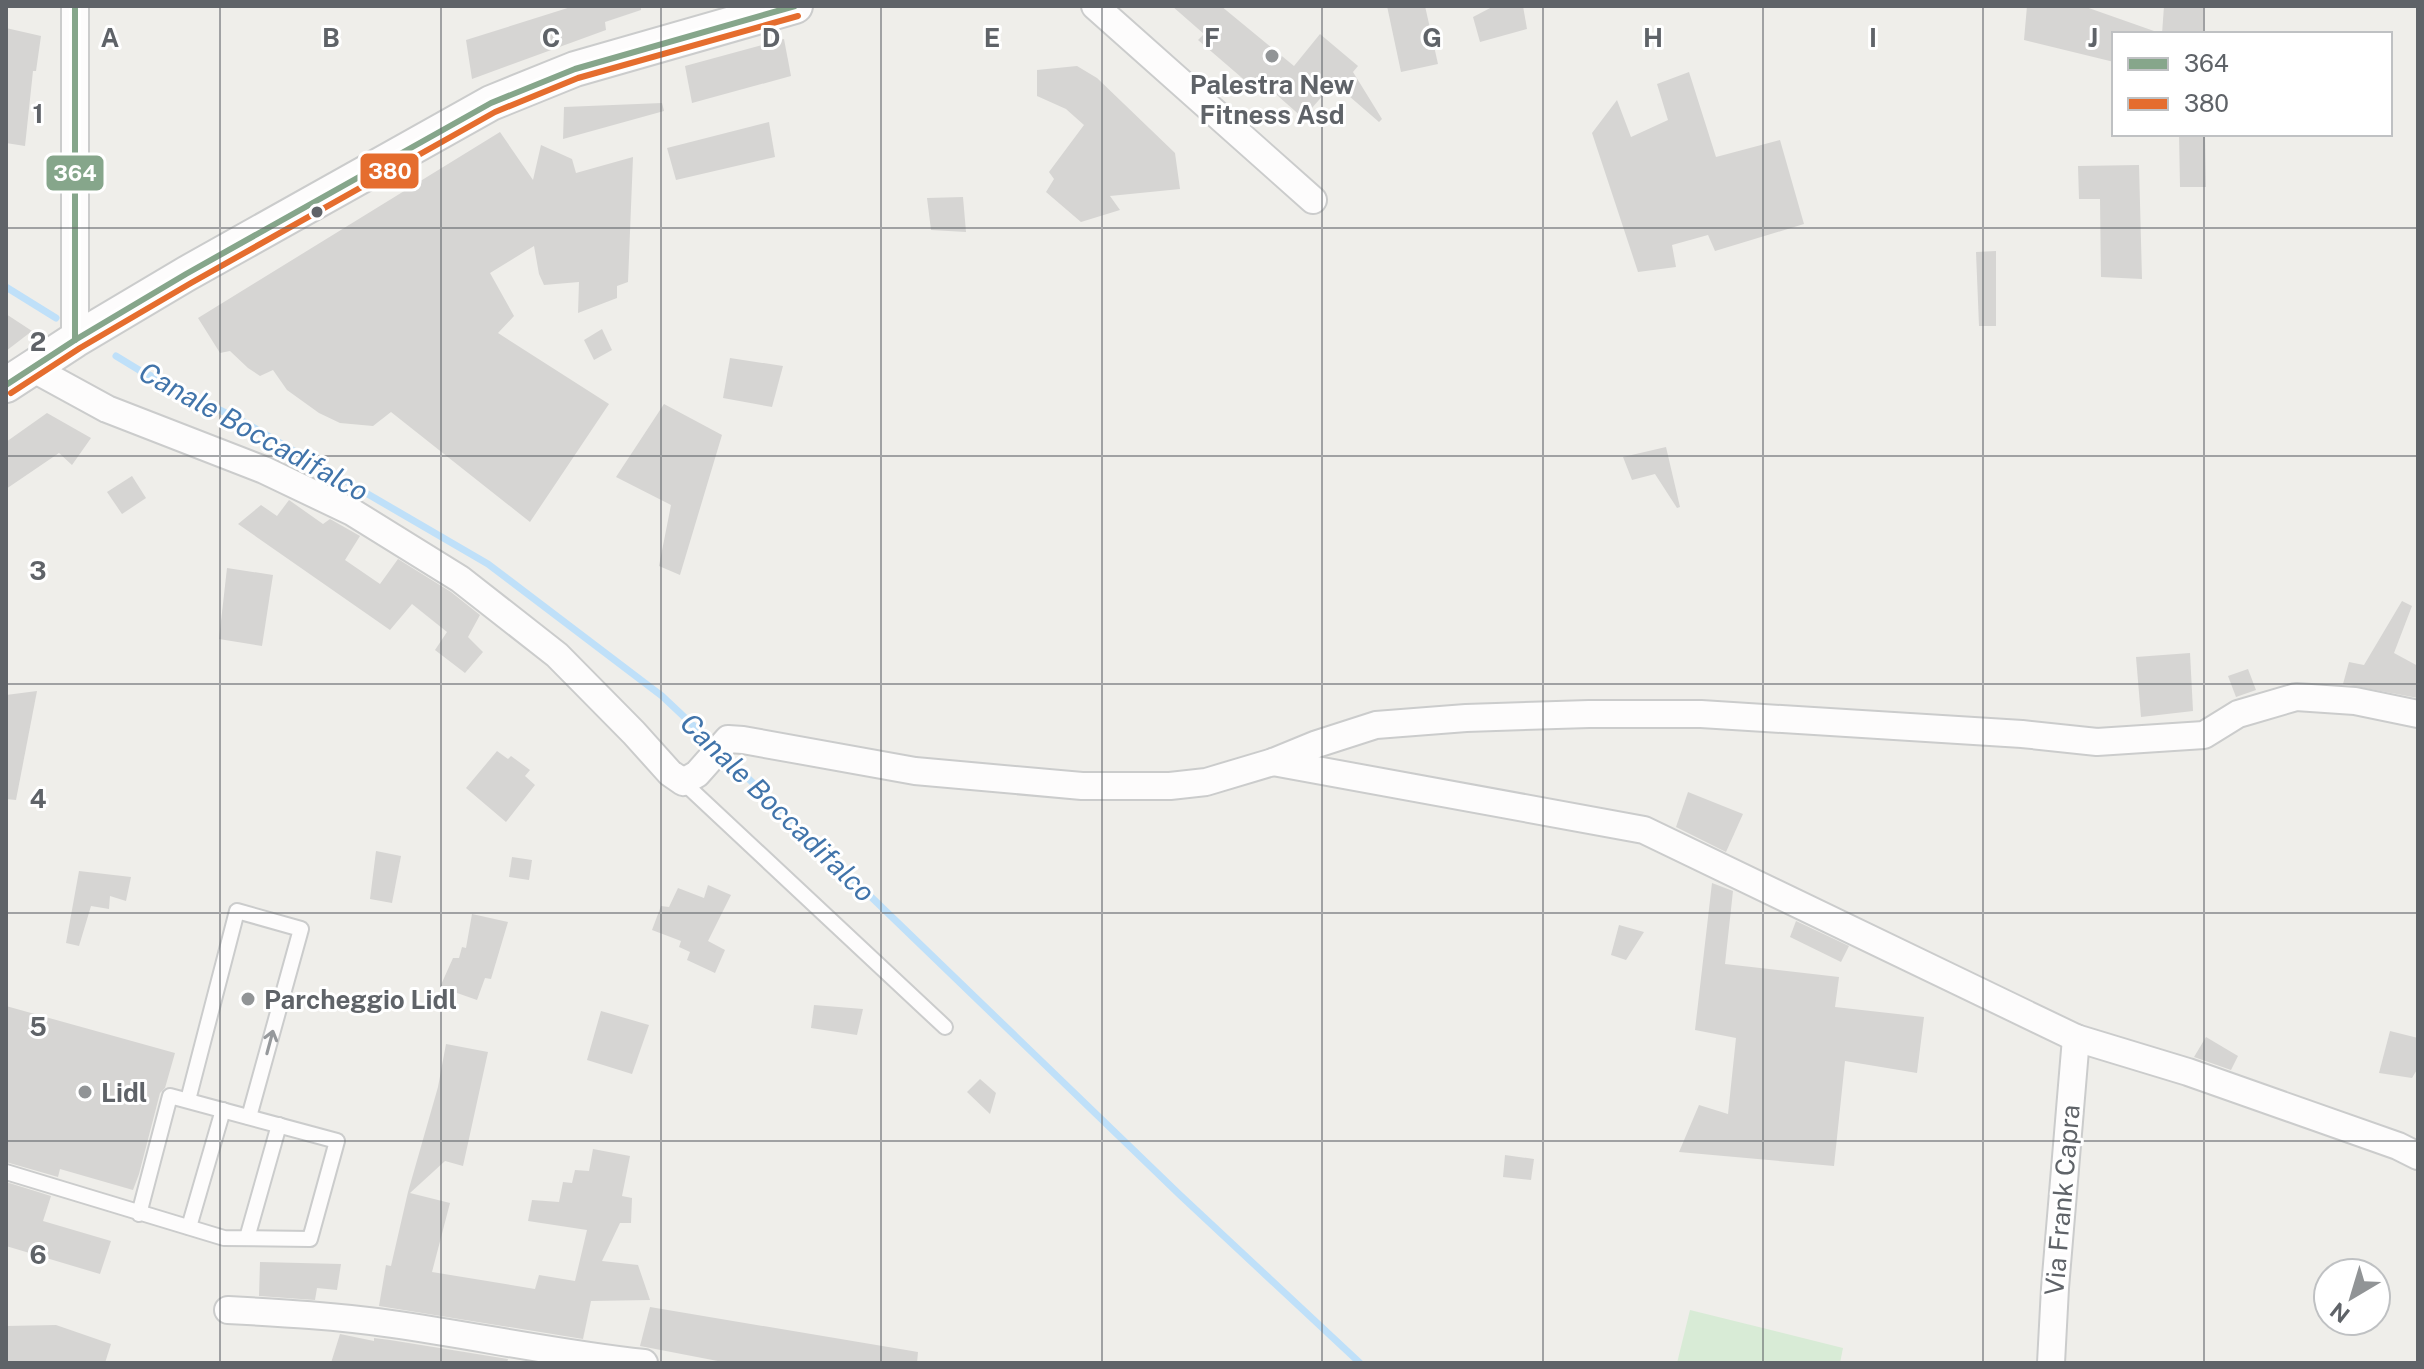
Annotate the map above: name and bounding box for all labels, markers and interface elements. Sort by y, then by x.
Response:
text: A [101,22,120,53]
text: B [322,22,340,53]
text: C [542,22,560,53]
text: D [762,22,780,53]
text: E [984,22,1000,53]
text: F [1204,22,1220,53]
text: G [1422,22,1442,53]
text: H [1643,22,1663,53]
text: I [1869,22,1877,53]
text: J [2088,22,2098,53]
legend [2112,32,2392,136]
marker: Palestra New Fitness Asd [1263,47,1281,65]
text: 364 [2184,49,2229,77]
place label: Palestra New Fitness Asd [1190,69,1355,130]
text: 380 [2184,89,2229,117]
text: 1 [32,98,44,129]
line badge: 380 [359,152,420,190]
line badge: 364 [45,154,105,192]
text: 380 [368,158,412,184]
text: 364 [53,160,97,186]
unlabelled marker [309,204,325,220]
text: 2 [30,326,46,357]
water label: Canale Boccadifalco [134,354,374,508]
text: 3 [29,555,47,586]
water label: Canale Boccadifalco [674,706,882,908]
text: 4 [29,783,47,814]
place label: Parcheggio Lidl [264,984,457,1015]
marker: Parcheggio Lidl [239,990,257,1008]
text: 5 [29,1011,47,1042]
one-way arrow [263,1029,278,1055]
place label: Lidl [101,1077,147,1108]
marker: Lidl [76,1083,94,1101]
street label: Via Frank Capra [2038,1103,2086,1297]
text: 6 [29,1239,47,1270]
north arrow [2312,1257,2392,1337]
text: N [2325,1297,2354,1328]

